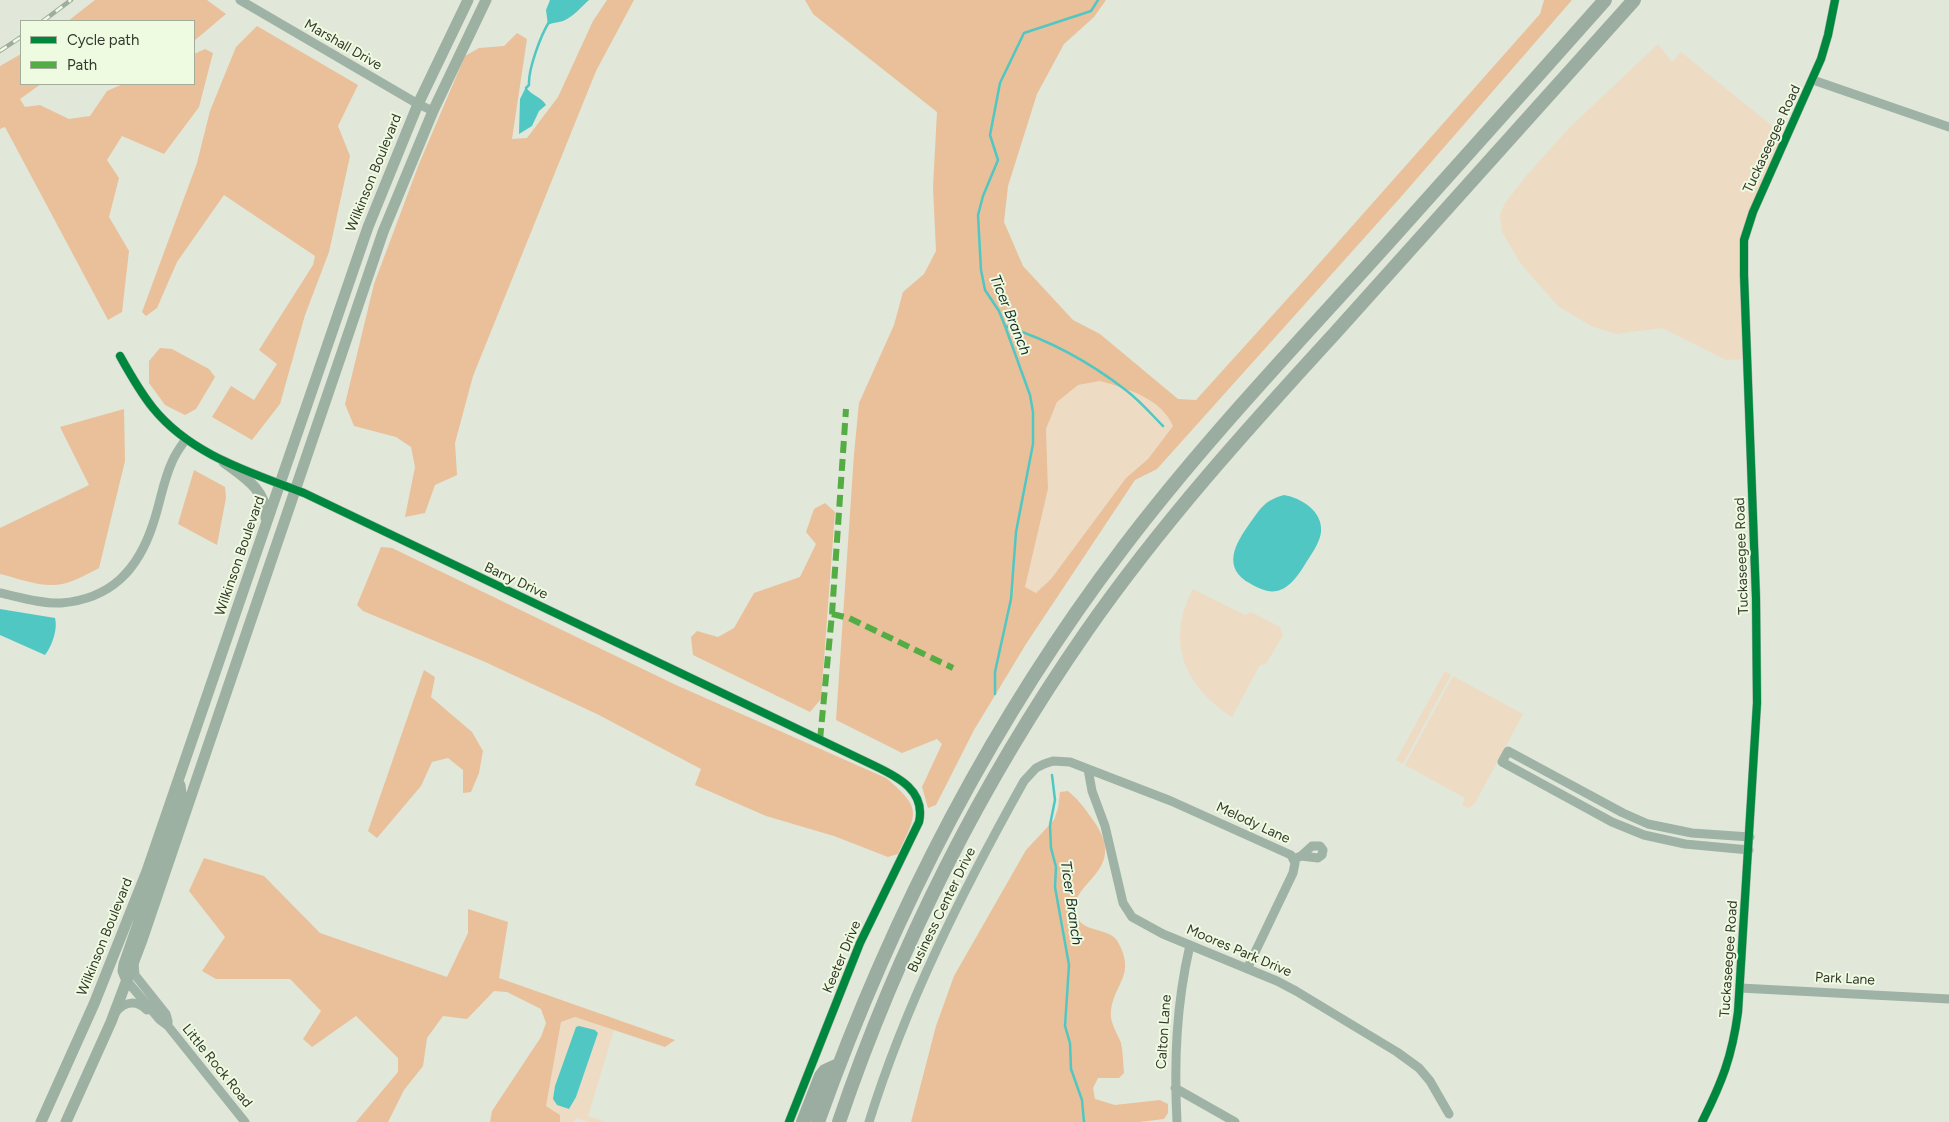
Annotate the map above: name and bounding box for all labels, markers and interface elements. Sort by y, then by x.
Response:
street label: Marshall Drive [301,16,385,74]
legend [20,20,195,85]
text: Cycle path [67,31,139,49]
text: Path [67,56,97,74]
street label: Tuckaseegee Road [1740,82,1804,196]
street label: Wilkinson Boulevard [343,112,405,234]
water label: Ticer Branch [986,272,1034,358]
street label: Wilkinson Boulevard [212,494,268,618]
street label: Tuckaseegee Road [1732,497,1752,615]
street label: Barry Drive [481,559,551,603]
street label: Melody Lane [1213,799,1293,847]
street label: Business Center Drive [904,845,980,975]
water label: Ticer Branch [1056,860,1086,946]
street label: Wilkinson Boulevard [74,876,136,998]
street label: Tuckaseegee Road [1717,900,1741,1018]
street label: Keeter Drive [819,918,865,996]
street label: Moores Park Drive [1184,921,1294,981]
street label: Park Lane [1815,969,1875,989]
street label: Calton Lane [1153,994,1175,1070]
street label: Little Rock Road [178,1021,256,1111]

